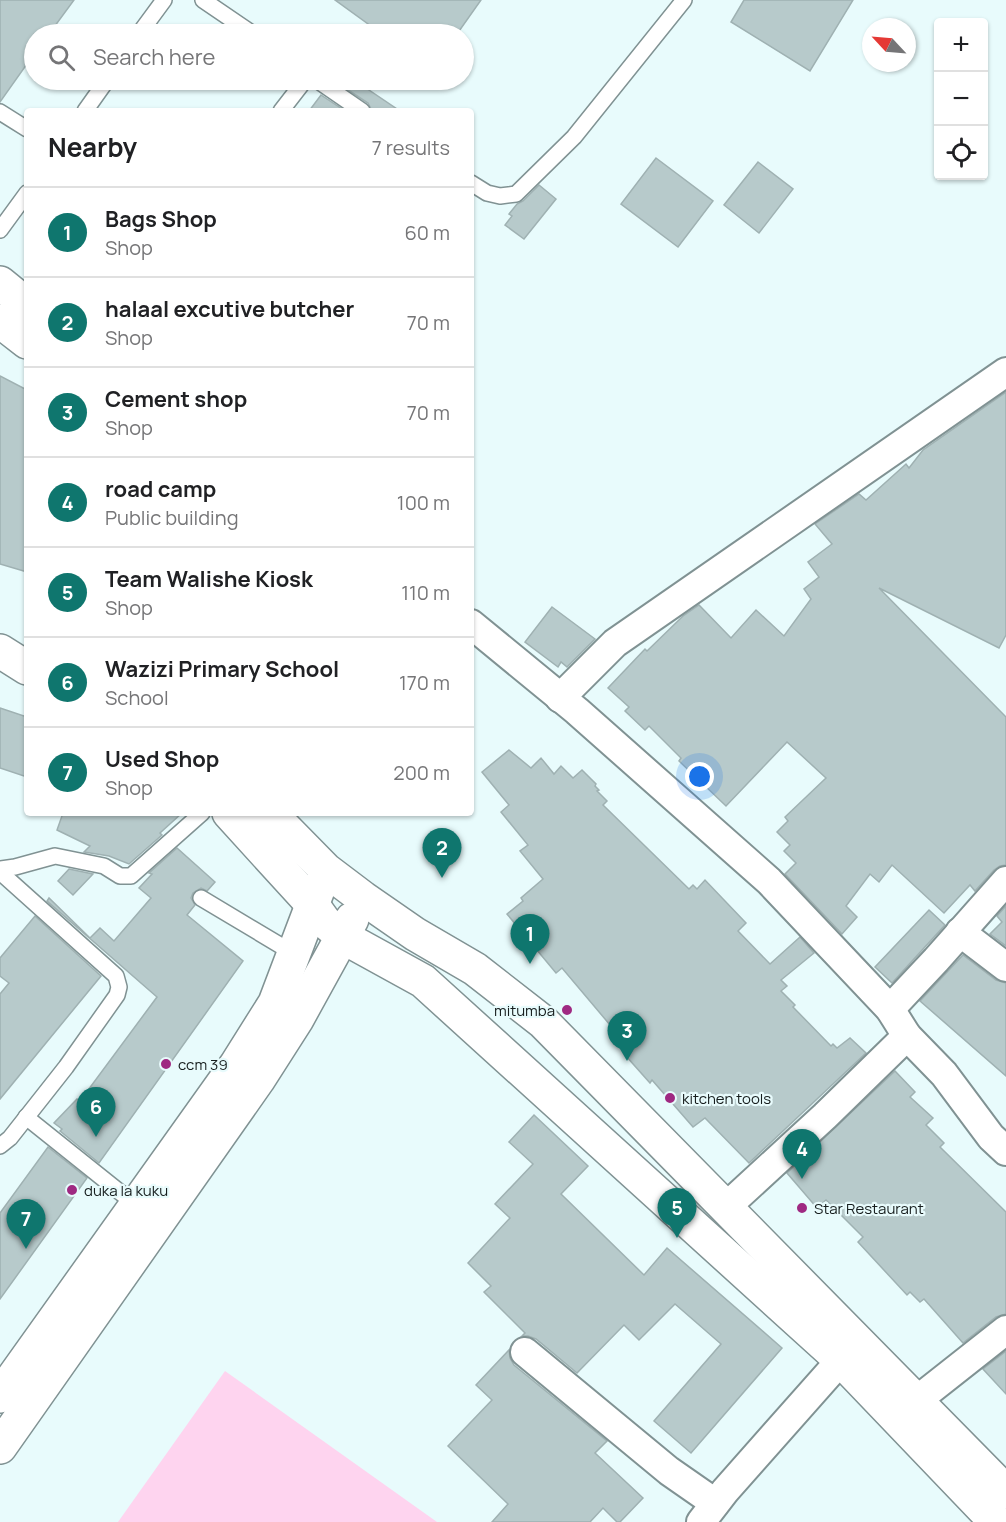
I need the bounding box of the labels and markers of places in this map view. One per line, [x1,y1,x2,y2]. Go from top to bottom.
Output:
pin: 2 [422,828,462,878]
pin: 1 [510,914,550,964]
place label: mitumba [494,1000,555,1021]
marker: mitumba [560,1003,574,1017]
pin: 3 [608,1012,646,1061]
place label: ccm 39 [178,1054,228,1075]
marker: ccm 39 [159,1057,173,1071]
pin: 6 [76,1088,116,1137]
place label: kitchen tools [682,1088,771,1109]
marker: kitchen tools [663,1091,677,1105]
pin: 4 [782,1130,822,1179]
place label: duka la kuku [84,1180,168,1201]
marker: duka la kuku [65,1183,79,1197]
pin: 5 [658,1188,696,1238]
place label: Star Restaurant [814,1198,924,1219]
pin: 7 [6,1200,46,1249]
marker: Star Restaurant [795,1201,809,1215]

